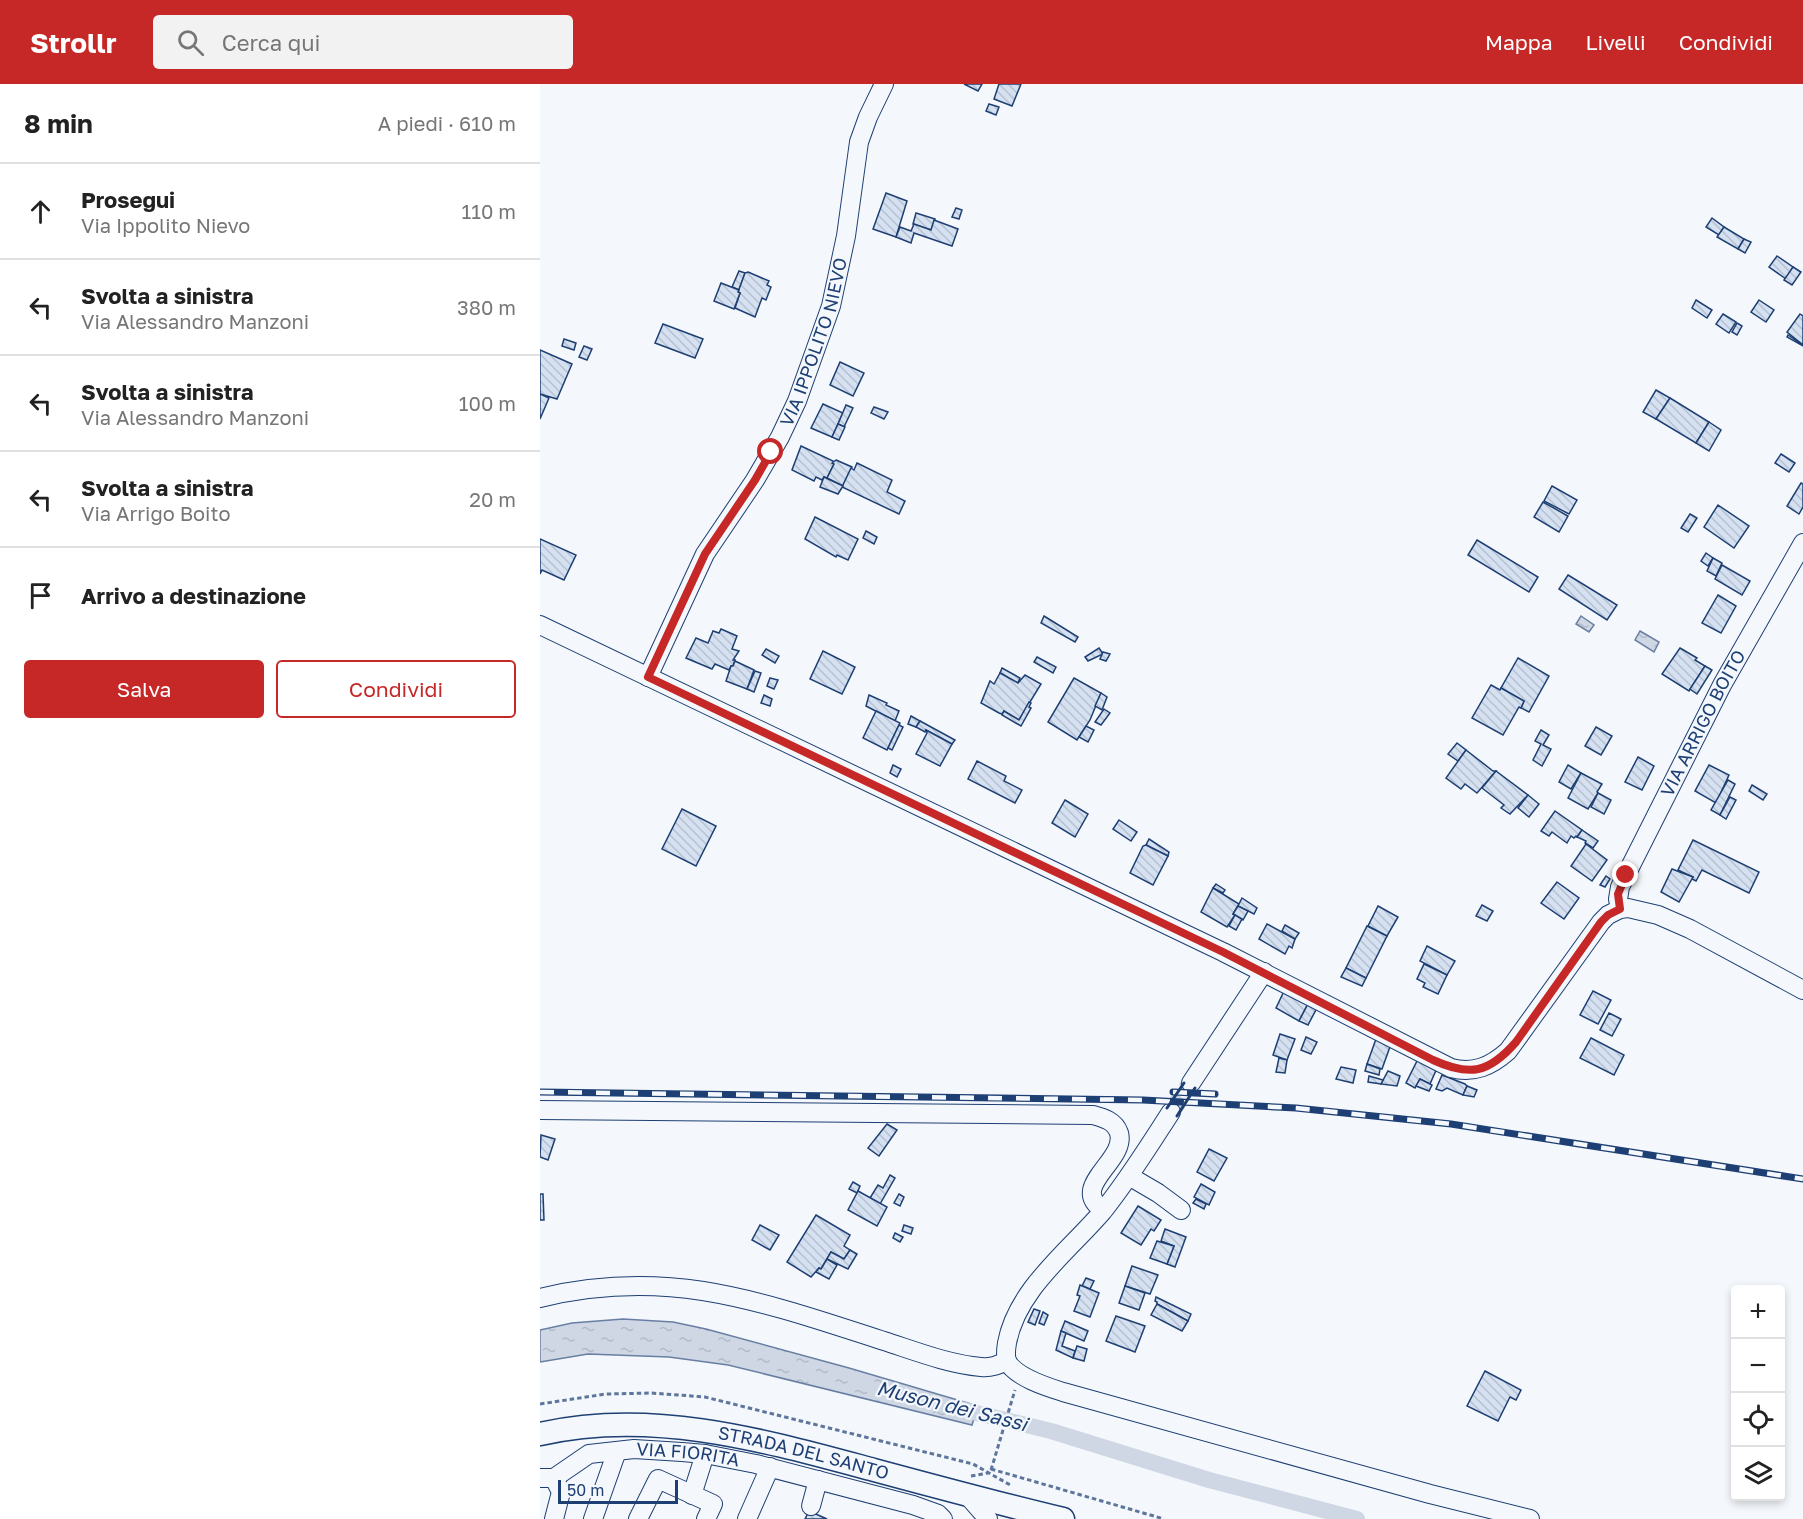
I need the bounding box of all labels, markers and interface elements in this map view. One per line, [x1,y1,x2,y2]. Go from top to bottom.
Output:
search box [153,15,573,69]
text: Strollr [30,26,117,59]
icon: search [174,26,207,59]
text: Cerca qui [222,29,320,56]
text: Mappa [1485,29,1553,55]
text: Livelli [1586,29,1646,55]
text: Condividi [1679,29,1773,55]
text: 8 min [24,108,93,139]
text: A piedi · 610 m [378,111,516,135]
text: Prosegui [81,186,175,213]
icon: ahead [24,195,57,228]
text: 110 m [462,199,516,223]
text: Via Ippolito Nievo [81,213,250,237]
street label: VIA IPPOLITO NIEVO [775,255,851,430]
text: Svolta a sinistra [81,282,253,309]
icon: left [24,291,57,324]
text: 380 m [457,295,516,319]
text: Via Alessandro Manzoni [81,309,309,333]
text: Svolta a sinistra [81,378,253,405]
icon: left [24,387,57,420]
text: 100 m [459,391,516,415]
text: Via Alessandro Manzoni [81,405,309,429]
route start [757,438,783,464]
text: Svolta a sinistra [81,474,253,501]
icon: left [24,483,57,516]
text: 20 m [469,487,516,511]
text: Via Arrigo Boito [81,501,230,525]
icon: arrive [24,579,57,612]
text: Arrivo a destinazione [81,582,306,609]
street label: VIA ARRIGO BOITO [1656,646,1750,800]
button: Salva [24,660,264,718]
button: Condividi [276,660,516,718]
route end [1612,861,1638,887]
map controls [1731,1285,1785,1501]
button: + [1731,1285,1785,1339]
button: − [1731,1339,1785,1393]
water label: Muson dei Sassi [875,1375,1032,1436]
button: locate [1731,1393,1785,1447]
street label: STRADA DEL SANTO [716,1421,892,1484]
street label: VIA FIORITA [636,1437,742,1471]
button: layers [1731,1447,1785,1501]
scale bar [558,1477,678,1504]
text: 50 m [567,1480,604,1500]

